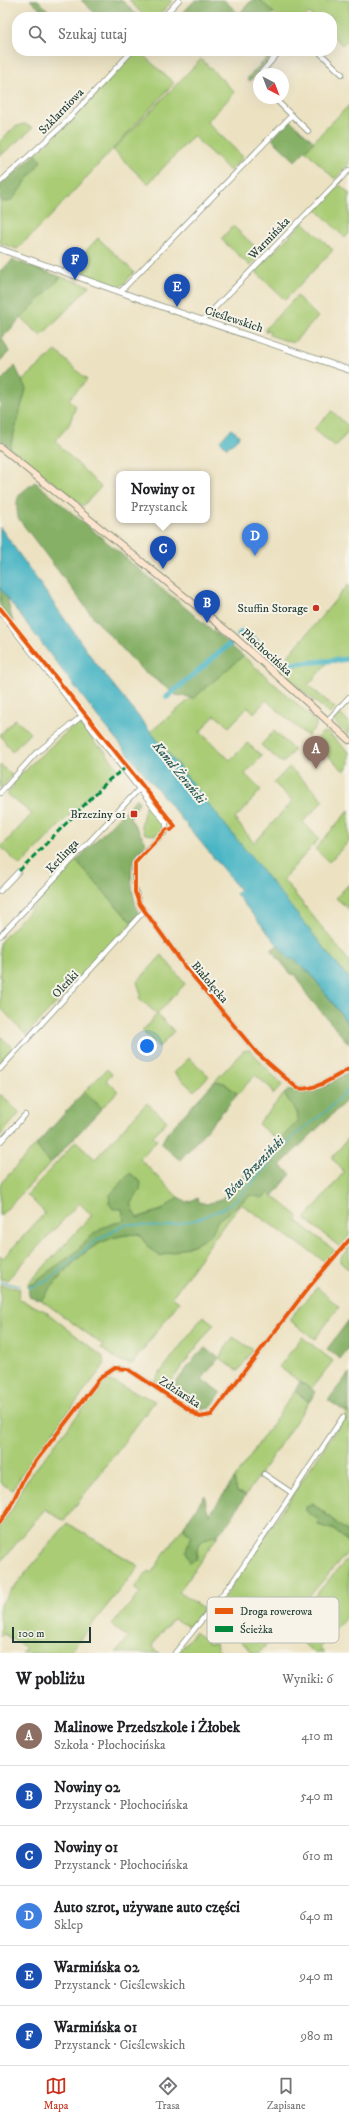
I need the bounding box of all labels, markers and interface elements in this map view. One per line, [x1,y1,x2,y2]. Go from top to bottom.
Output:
search box [12,12,337,56]
icon: search [26,23,48,45]
text: Szukaj tutaj [58,25,127,44]
north arrow [253,68,289,104]
street label: Szklarniowa [36,84,88,138]
street label: Warmińska [245,213,294,263]
pin: F [62,247,88,280]
pin: E [164,274,190,307]
street label: Cieślewskich [203,303,266,336]
popup [116,471,210,523]
text: Nowiny 01 [131,480,195,499]
text: Przystanek [131,499,188,515]
pin: D [242,523,268,556]
pin: C [150,536,176,569]
pin: B [194,590,220,623]
place label: Stuffin Storage [238,601,308,616]
marker: Stuffin Storage [311,603,321,613]
street label: Płochocińska [238,626,296,680]
pin: A [303,736,329,769]
water label: Kanał Żerański [149,738,210,808]
place label: Brzeziny 01 [70,807,126,822]
marker: Brzeziny 01 [129,809,139,819]
street label: Ketlinga [43,836,82,876]
street label: Białołęcka [188,958,232,1007]
street label: Oleńki [49,967,82,1001]
your location [137,1036,157,1056]
water label: Rów Brzeziński [219,1132,289,1203]
street label: Zdziarska [156,1373,204,1412]
legend [207,1597,339,1643]
text: Droga rowerowa [240,1605,312,1619]
text: Ścieżka [240,1622,273,1637]
scale bar [12,1625,91,1644]
text: 100 m [18,1627,44,1641]
text: W pobliżu [16,1668,85,1690]
text: Wyniki: 6 [282,1671,333,1687]
text: Malinowe Przedszkole i Żłobek [54,1718,240,1737]
text: A [25,1728,33,1744]
text: 410 m [301,1728,333,1744]
text: Szkoła · Płochocińska [54,1737,166,1753]
text: Nowiny 02 [54,1778,120,1797]
text: B [25,1788,33,1804]
text: 540 m [300,1788,333,1804]
text: Przystanek · Płochocińska [54,1797,188,1813]
text: Nowiny 01 [54,1838,118,1857]
text: C [25,1848,33,1864]
text: 610 m [302,1848,333,1864]
text: Przystanek · Płochocińska [54,1857,188,1873]
text: Auto szrot, używane auto części [54,1898,240,1917]
text: D [24,1908,34,1924]
text: 640 m [299,1908,333,1924]
text: Sklep [54,1917,83,1933]
text: Warmińska 02 [54,1958,139,1977]
text: E [24,1968,34,1984]
text: 940 m [299,1968,333,1984]
text: Przystanek · Cieślewskich [54,1977,185,1993]
text: Warmińska 01 [54,2018,137,2037]
text: F [25,2028,33,2044]
text: 980 m [300,2028,333,2044]
text: Przystanek · Cieślewskich [54,2037,185,2053]
tab: Mapa [44,2075,68,2113]
tab: Trasa [155,2075,180,2113]
tab: Zapisane [267,2075,305,2113]

